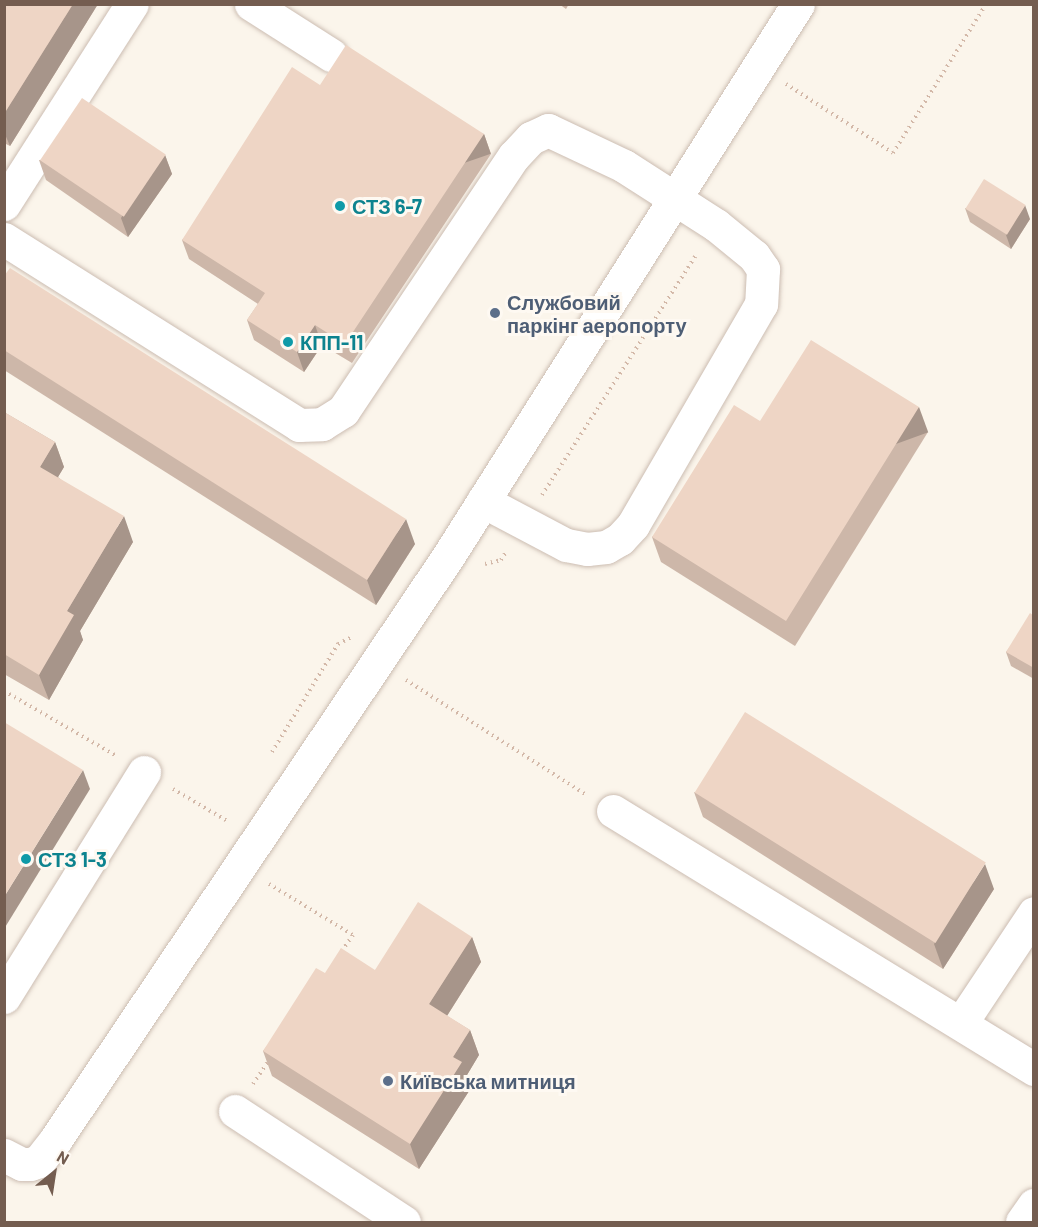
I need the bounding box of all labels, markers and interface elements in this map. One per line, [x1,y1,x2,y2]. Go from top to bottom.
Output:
place label: СТЗ 6-7 [352,194,422,218]
marker: СТЗ 6-7 [333,199,347,213]
place label: Службовий паркінг аеропорту [507,290,687,337]
marker: Службовий паркінг аеропорту [488,306,502,320]
place label: КПП-11 [300,330,363,354]
marker: КПП-11 [281,335,295,349]
place label: СТЗ 1-3 [38,847,107,871]
marker: СТЗ 1-3 [19,852,33,866]
place label: Київська митниця [400,1069,576,1093]
marker: Київська митниця [381,1074,395,1088]
north arrow [24,1143,84,1203]
text: N [54,1146,73,1168]

